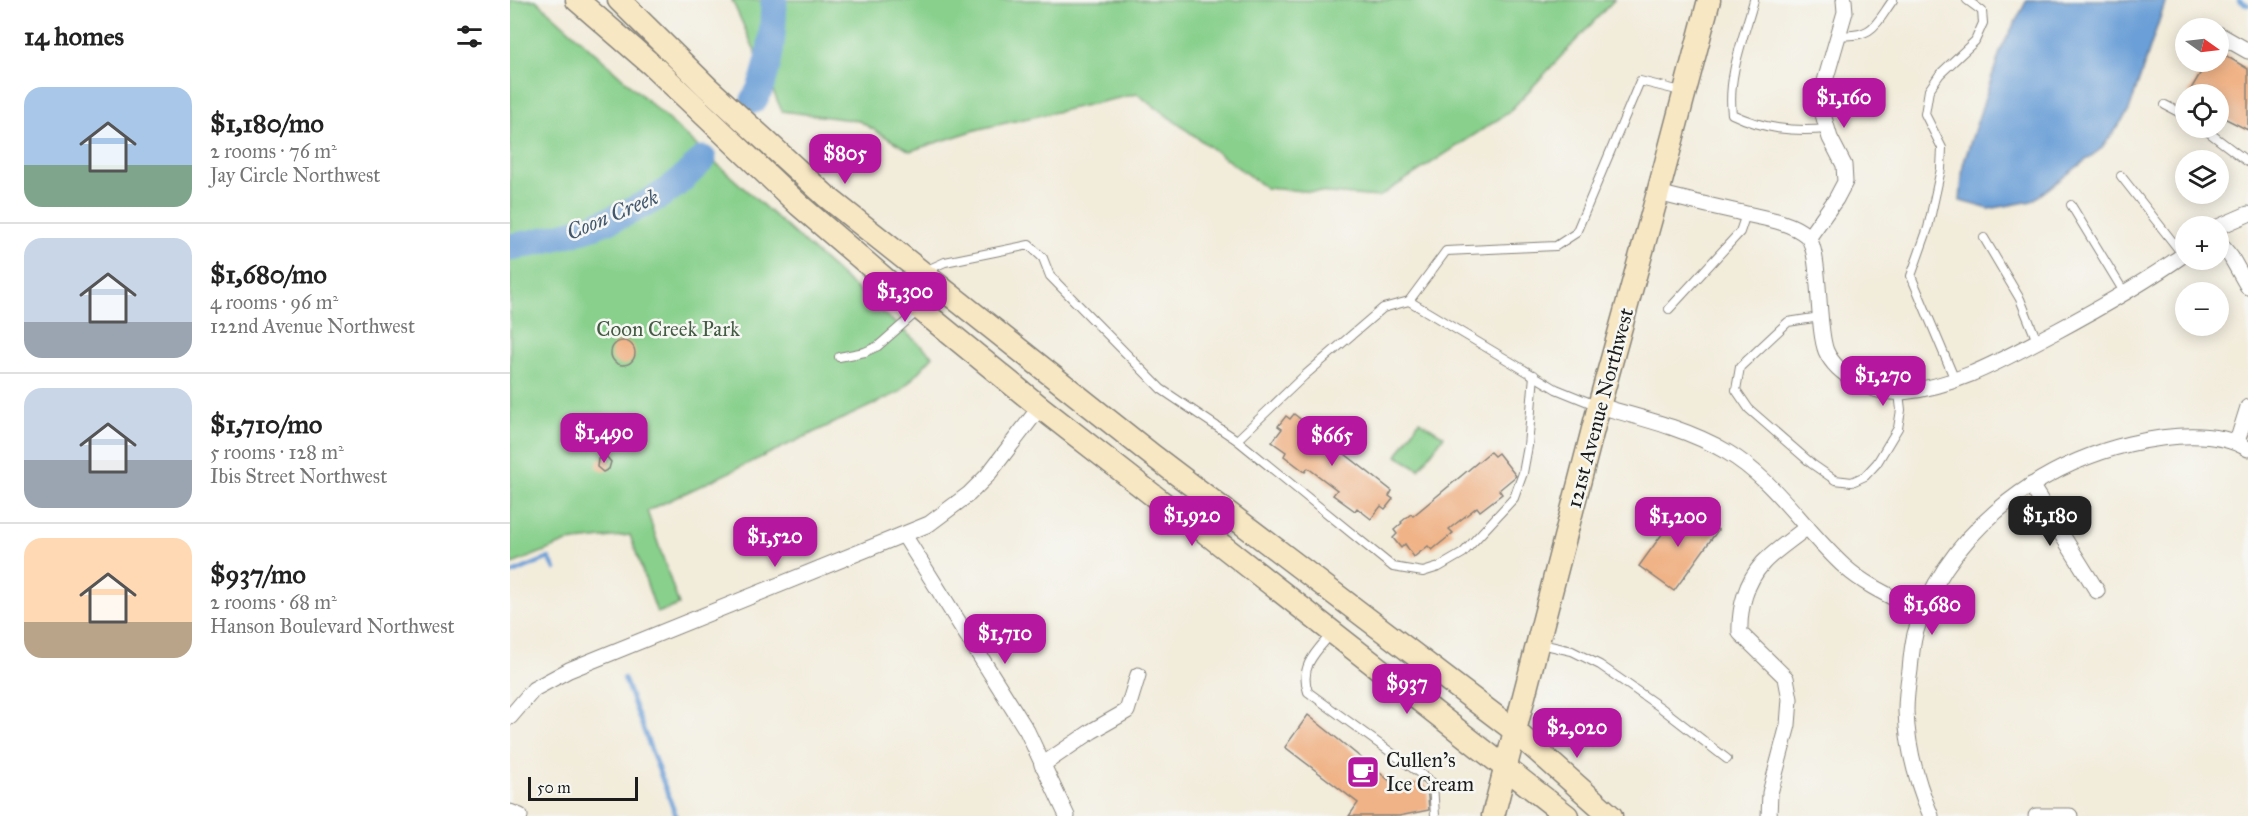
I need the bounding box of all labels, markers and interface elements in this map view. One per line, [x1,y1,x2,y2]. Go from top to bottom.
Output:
north arrow [2175,18,2229,72]
map controls [2175,18,2229,336]
text: 14 homes [24,20,124,52]
icon: filters [453,20,486,53]
pin: $1,160 [1795,78,1893,129]
button: locate [2175,84,2229,138]
text: $1,160 [1817,85,1871,109]
text: $1,180/mo [210,107,324,139]
icon: home [72,111,144,183]
pin: $805 [809,134,881,185]
text: 2 rooms · 76 m² [210,139,337,163]
text: $805 [823,141,867,165]
button: layers [2175,150,2229,204]
text: Jay Circle Northwest [210,163,380,187]
water label: Coon Creek [562,183,662,246]
button: + [2175,216,2229,270]
text: $1,680/mo [210,258,327,290]
icon: home [72,262,144,334]
pin: $1,300 [856,272,954,323]
text: $1,300 [877,279,933,303]
button: − [2175,282,2229,336]
text: 4 rooms · 96 m² [210,290,338,314]
street label: 121st Avenue Northwest [1561,304,1639,511]
text: 122nd Avenue Northwest [210,314,415,338]
park label: Coon Creek Park [596,316,740,342]
pin: $1,270 [1834,356,1932,407]
text: $1,270 [1855,363,1911,387]
text: $1,710/mo [210,408,322,440]
icon: home [72,412,144,484]
pin: $1,490 [555,413,653,464]
pin: $665 [1296,416,1368,467]
text: $1,490 [575,420,633,444]
text: $665 [1311,423,1353,447]
text: 5 rooms · 128 m² [210,440,344,464]
text: Ibis Street Northwest [210,464,387,488]
pin: $1,920 [1143,496,1241,547]
pin: $1,180 [2001,496,2099,547]
pin: $1,200 [1629,497,1727,548]
text: $1,920 [1163,503,1221,527]
text: $1,180 [2022,503,2078,527]
text: $1,200 [1649,504,1707,528]
pin: $1,520 [726,517,824,568]
text: $1,520 [747,524,803,548]
text: $937/mo [210,558,306,590]
icon: home [72,562,144,634]
pin: $1,680 [1883,585,1981,636]
text: 2 rooms · 68 m² [210,590,337,614]
text: $1,680 [1903,592,1961,616]
text: Hanson Boulevard Northwest [210,614,455,638]
pin: $1,710 [956,614,1054,665]
text: $1,710 [978,621,1032,645]
pin: $937 [1371,664,1443,715]
text: $937 [1386,671,1428,695]
pin: $2,020 [1528,708,1626,759]
text: $2,020 [1547,715,1607,739]
place label: Cullen's Ice Cream [1386,747,1474,797]
cafe icon: Cullen's Ice Cream [1345,754,1381,790]
scale bar [528,774,638,802]
text: 50 m [537,778,571,797]

